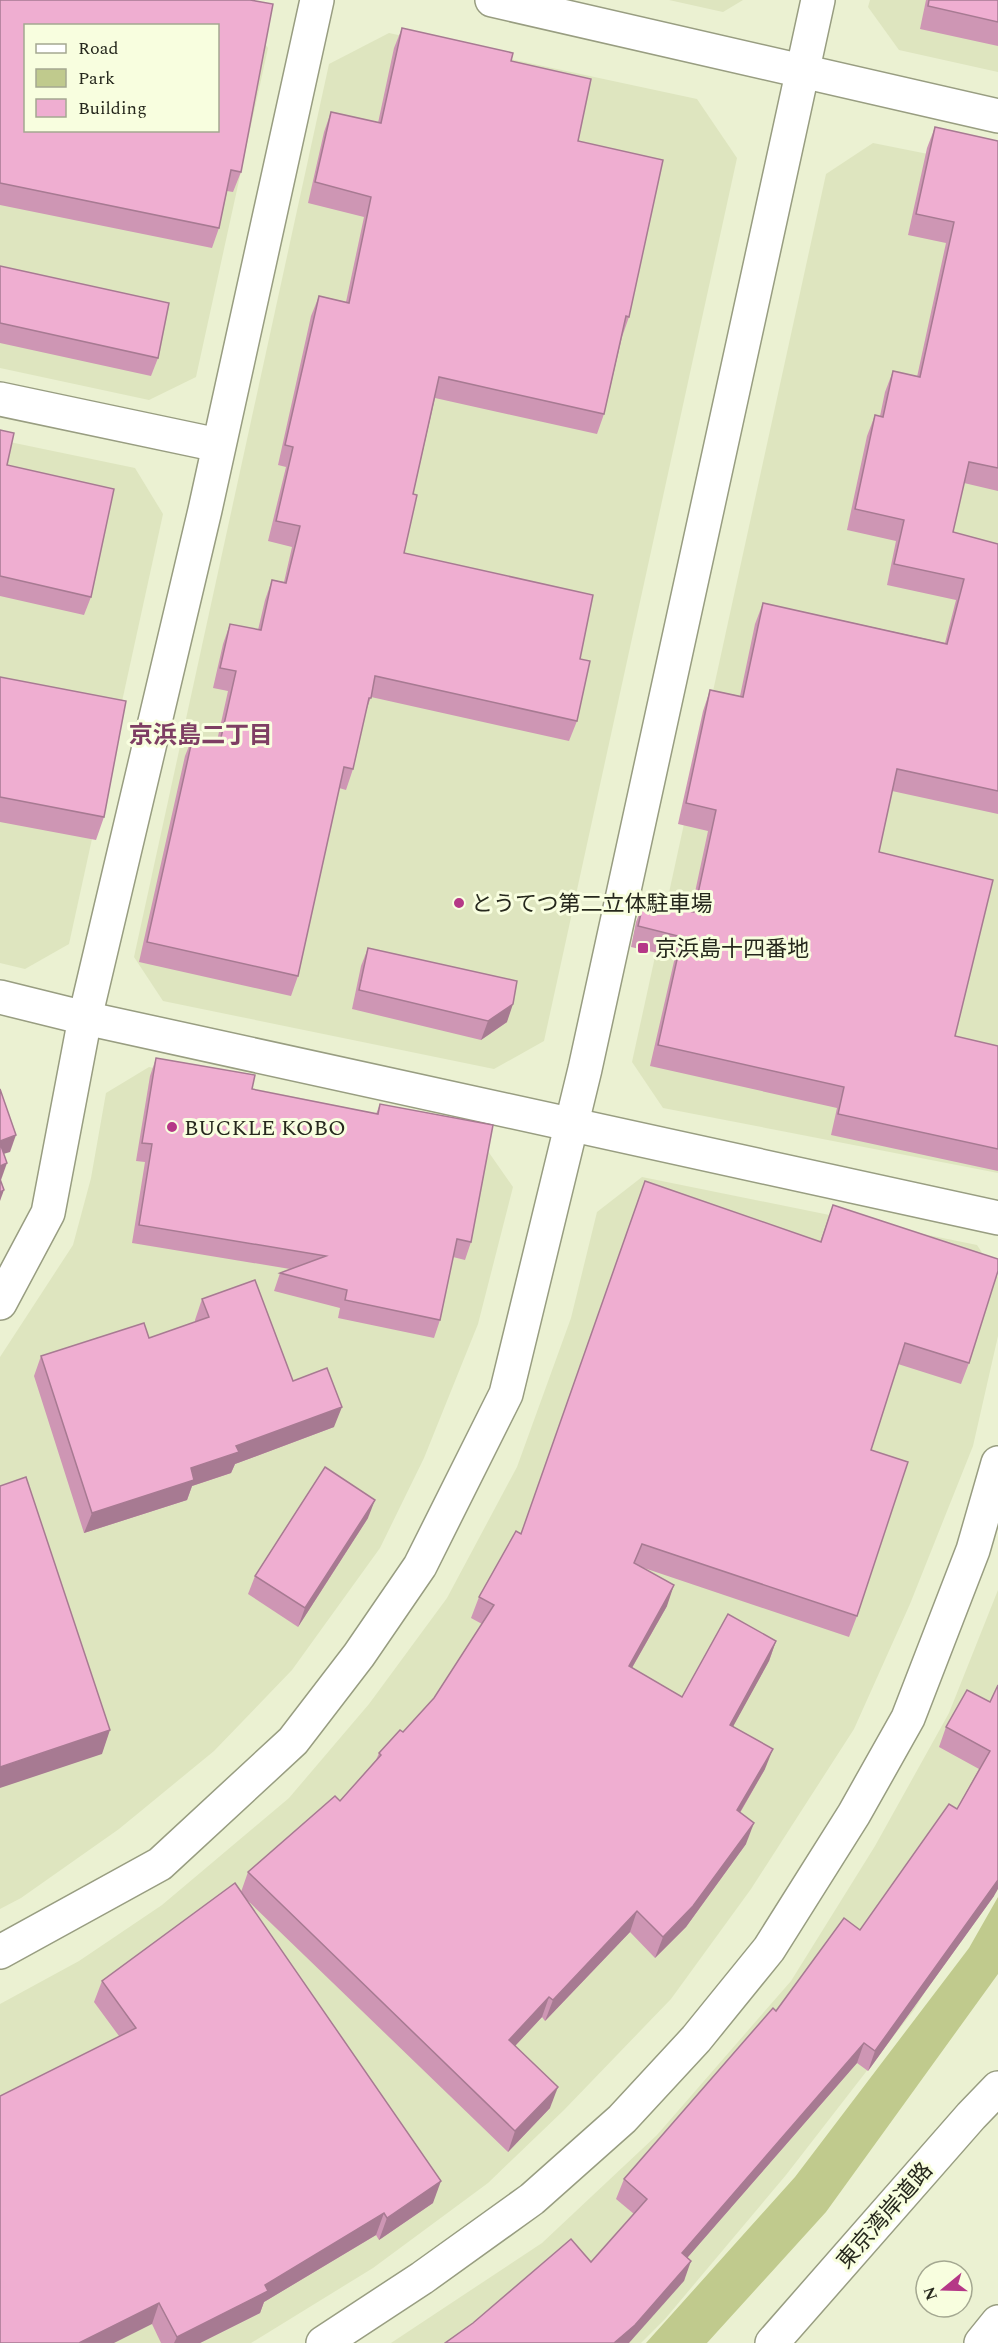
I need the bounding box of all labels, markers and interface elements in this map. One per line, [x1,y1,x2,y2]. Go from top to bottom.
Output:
legend [24,24,219,132]
text: Road [78,35,119,62]
text: Park [78,65,115,92]
text: Building [78,95,147,122]
district label: 京浜島二丁目 [129,718,273,754]
place label: とうてつ第二立体駐車場 [471,888,713,921]
marker: とうてつ第二立体駐車場 [452,896,466,910]
place label: 京浜島十四番地 [655,933,809,966]
marker: 京浜島十四番地 [636,941,650,955]
place label: BUCKLE KOBO [184,1112,346,1145]
marker: BUCKLE KOBO [165,1120,179,1134]
street label: 東京湾岸道路 [829,2155,941,2277]
north arrow [914,2259,974,2319]
text: N [917,2283,944,2304]

